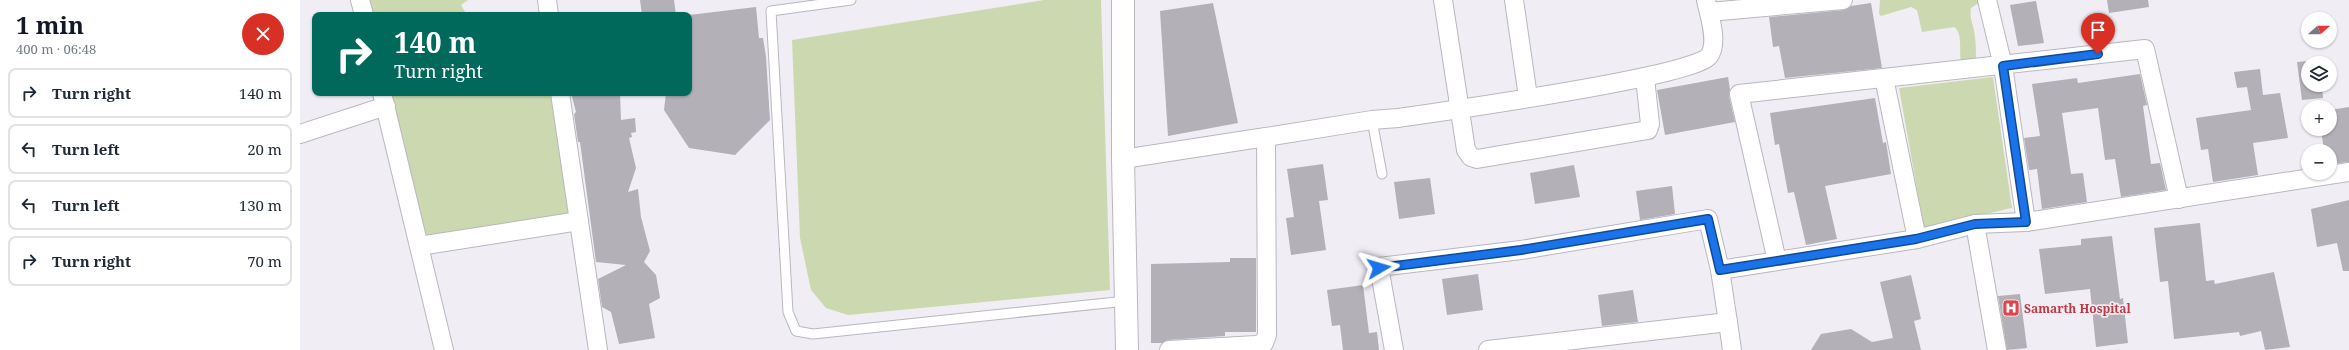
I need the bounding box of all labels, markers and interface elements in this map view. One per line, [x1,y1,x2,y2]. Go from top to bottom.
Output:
text: 1 min [16,8,84,41]
north arrow [2301,12,2337,48]
map controls [2301,12,2337,180]
button: close [242,13,284,55]
pin [2081,13,2115,54]
icon: arrive [2087,19,2109,41]
text: 140 m [394,23,476,61]
icon: right [328,28,380,80]
text: 400 m · 06:48 [16,40,96,58]
button: layers [2301,56,2337,92]
text: Turn right [394,59,483,83]
icon: right [18,82,40,104]
text: Turn right [52,83,131,103]
text: 140 m [239,83,282,103]
button: + [2301,100,2337,136]
icon: left [18,138,40,160]
text: Turn left [52,139,120,159]
text: 20 m [247,139,282,159]
button: − [2301,144,2337,180]
icon: left [18,194,40,216]
text: Turn left [52,195,120,215]
text: 130 m [239,195,282,215]
position arrow [1358,247,1400,289]
icon: right [18,250,40,272]
text: Turn right [52,251,131,271]
text: 70 m [247,251,282,271]
hospital icon: Samarth Hospital [2001,298,2021,318]
place label: Samarth Hospital [2024,300,2131,317]

